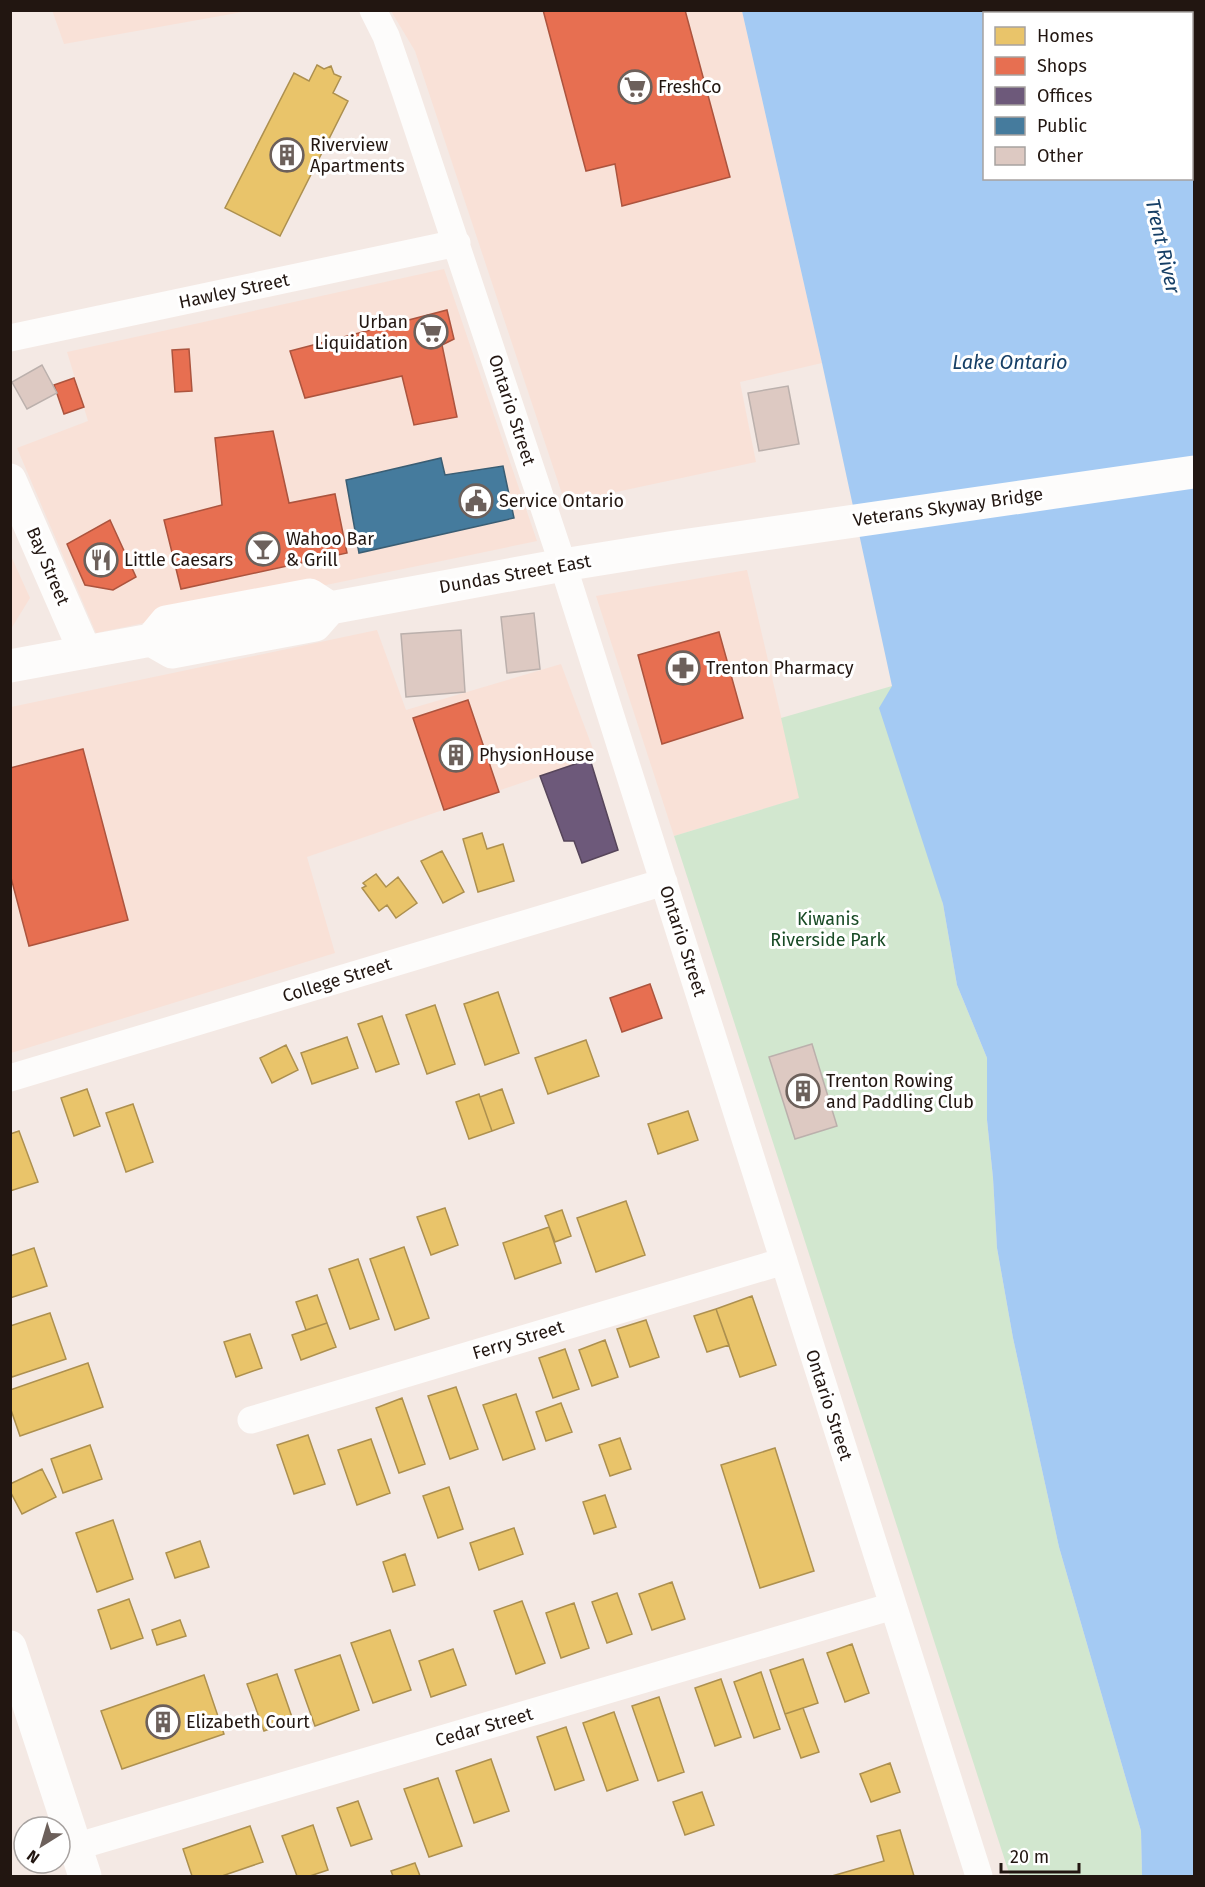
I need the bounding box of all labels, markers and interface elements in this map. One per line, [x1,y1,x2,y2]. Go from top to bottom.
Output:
legend [983,12,1193,180]
text: Homes [1037,25,1093,47]
text: Shops [1037,55,1087,77]
supermarket icon: FreshCo [617,69,653,105]
place label: FreshCo [658,76,722,98]
text: Offices [1037,85,1092,107]
text: Public [1037,115,1087,137]
place label: Riverview Apartments [310,134,405,177]
building icon: Riverview Apartments [269,137,305,173]
text: Other [1037,145,1083,167]
water label: Trent River [1141,197,1186,297]
street label: Hawley Street [177,268,292,313]
place label: Urban Liquidation [314,311,408,354]
supermarket icon: Urban Liquidation [413,314,449,350]
water label: Lake Ontario [952,350,1068,374]
street label: Ontario Street [484,352,540,469]
public building icon: Service Ontario [458,483,494,519]
street label: Veterans Skyway Bridge [852,483,1044,531]
place label: Service Ontario [499,490,624,512]
street label: Bay Street [22,524,75,609]
place label: Wahoo Bar & Grill [286,528,374,571]
bar icon: Wahoo Bar & Grill [245,531,281,567]
restaurant icon: Little Caesars [83,542,119,578]
place label: Little Caesars [124,549,233,571]
street label: Dundas Street East [437,550,593,598]
pharmacy icon: Trenton Pharmacy [665,650,701,686]
place label: Trenton Pharmacy [706,657,854,679]
building icon: PhysionHouse [438,737,474,773]
place label: PhysionHouse [479,744,594,766]
street label: Ontario Street [655,883,711,1000]
park label: Kiwanis Riverside Park [770,908,887,951]
street label: College Street [280,953,395,1007]
place label: Trenton Rowing and Paddling Club [826,1070,974,1113]
building icon: Trenton Rowing and Paddling Club [785,1073,821,1109]
street label: Ferry Street [470,1316,567,1364]
street label: Ontario Street [801,1347,857,1464]
street label: Cedar Street [433,1702,536,1751]
building icon: Elizabeth Court [145,1704,181,1740]
place label: Elizabeth Court [186,1711,310,1733]
north arrow [12,1815,72,1875]
scale bar [1001,1836,1079,1874]
text: N [23,1846,43,1867]
text: 20 m [1010,1846,1049,1868]

